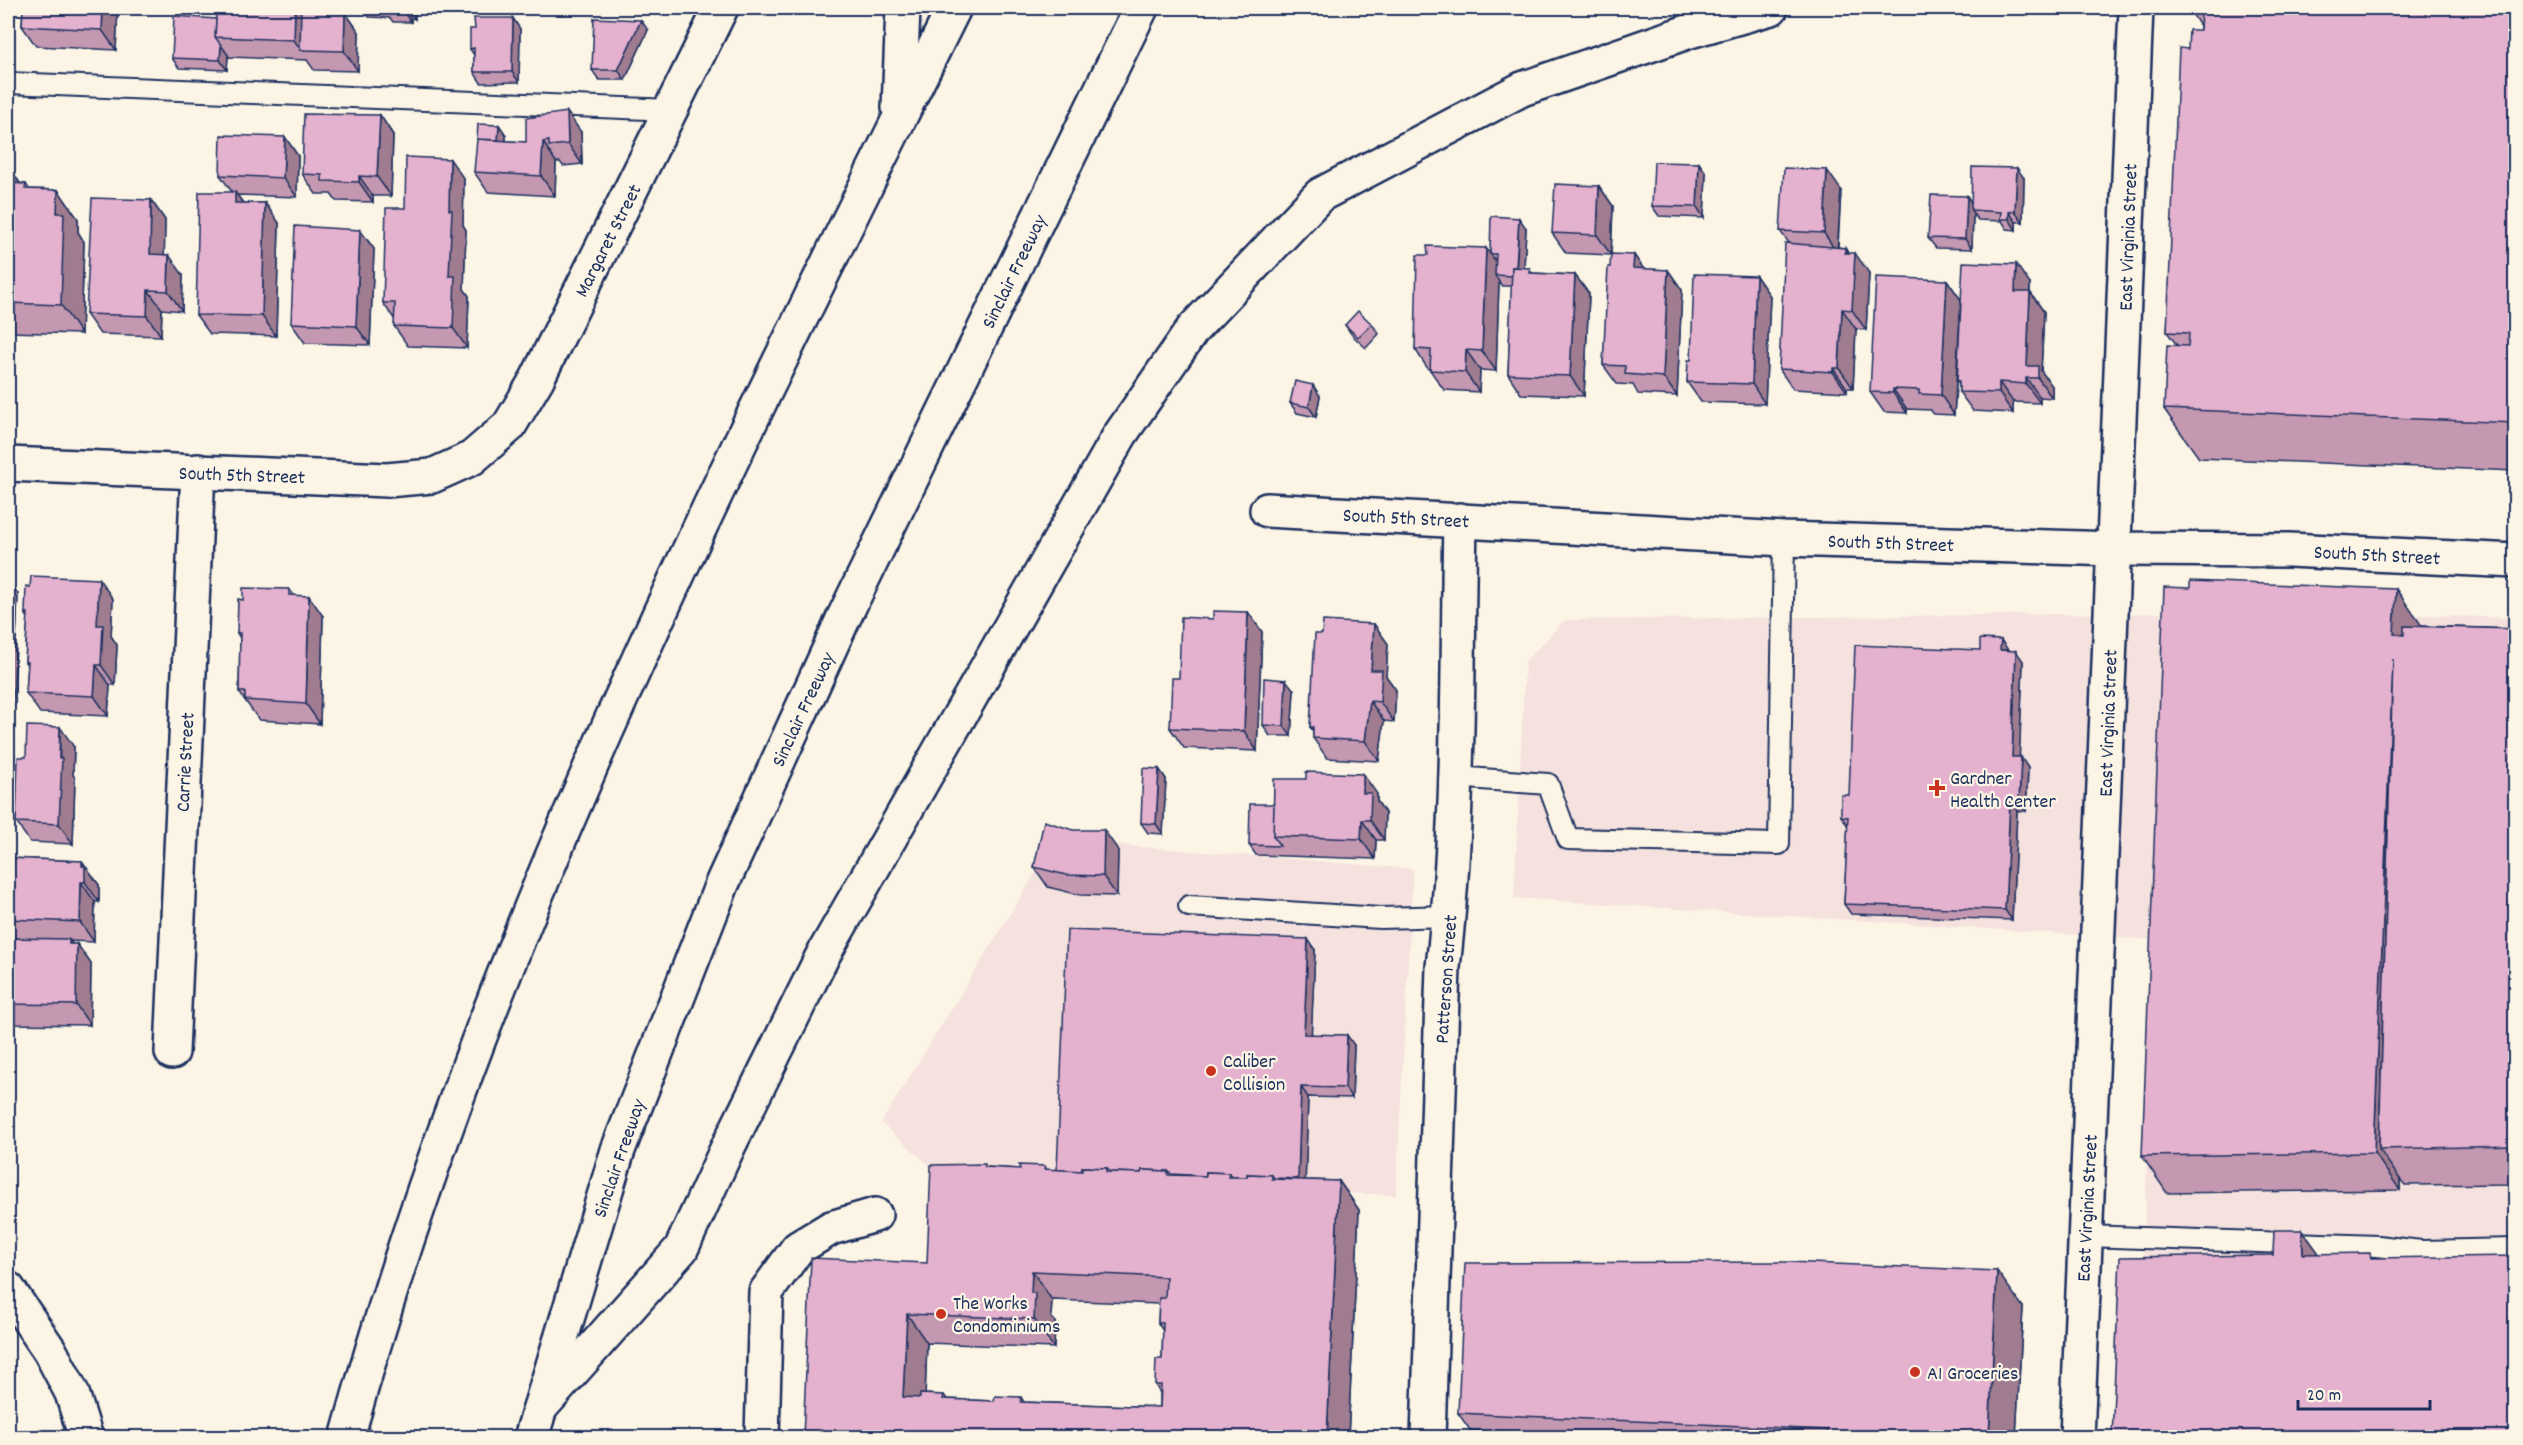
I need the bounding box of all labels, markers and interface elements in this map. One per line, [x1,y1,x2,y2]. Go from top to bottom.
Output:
street label: East Virginia Street [2113,163,2147,311]
street label: Margaret Street [569,180,650,303]
street label: Sinclair Freeway [976,210,1056,334]
street label: South 5th Street [178,461,306,493]
street label: South 5th Street [1342,503,1470,537]
street label: South 5th Street [1827,529,1955,561]
street label: South 5th Street [2313,540,2441,574]
street label: Sinclair Freeway [766,647,844,772]
street label: East Virginia Street [2093,649,2127,797]
street label: Carrie Street [170,712,204,813]
place label: Gardner Health Center [1950,766,2056,817]
marker: Gardner Health Center [1928,779,1946,797]
street label: Patterson Street [1430,914,1466,1045]
place label: Caliber Collision [1223,1049,1285,1100]
marker: Caliber Collision [1204,1064,1218,1078]
street label: Sinclair Freeway [587,1095,655,1222]
street label: East Virginia Street [2071,1134,2107,1282]
place label: The Works Condominiums [953,1291,1060,1342]
marker: The Works Condominiums [934,1307,948,1321]
place label: A1 Groceries [1927,1361,2018,1389]
marker: A1 Groceries [1908,1365,1922,1379]
scale bar [2298,1373,2430,1411]
text: 20 m [2307,1384,2341,1409]

